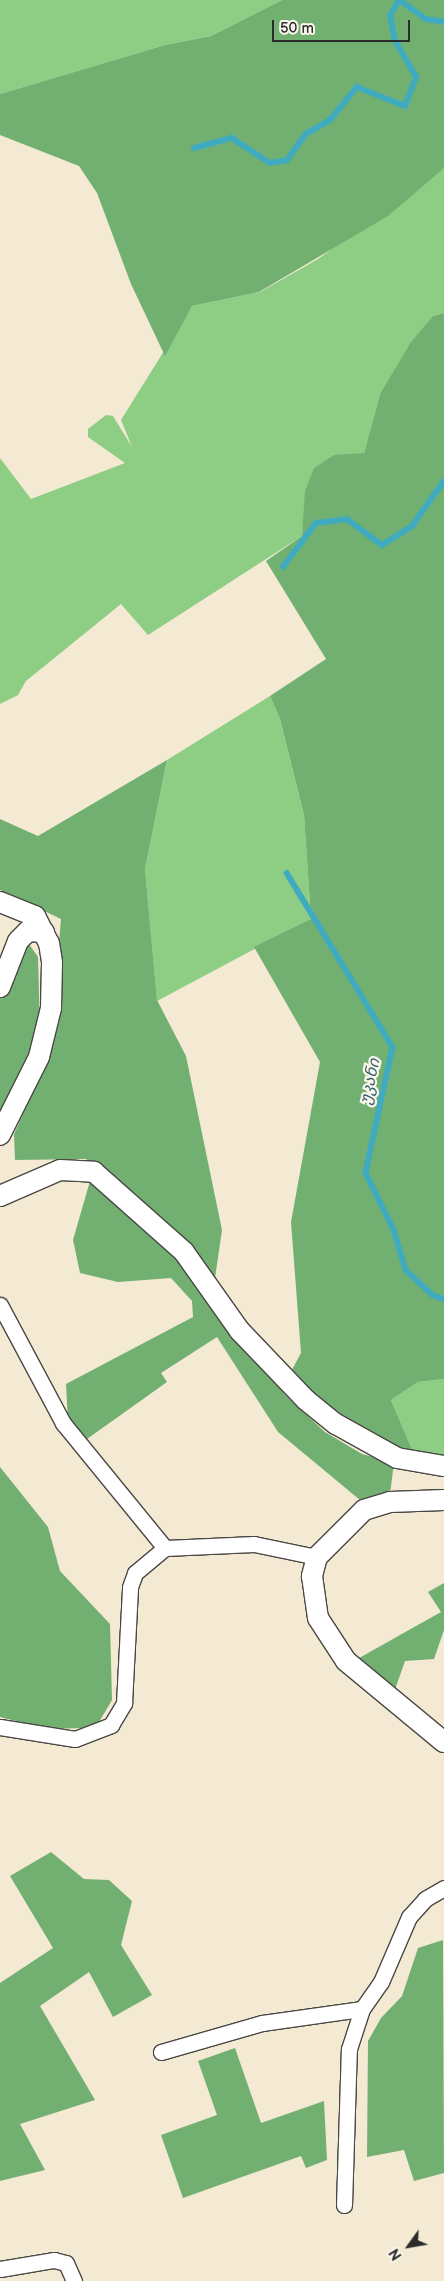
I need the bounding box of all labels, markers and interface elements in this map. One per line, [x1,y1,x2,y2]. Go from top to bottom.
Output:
scale bar [274,10,412,42]
text: 50 m [280,19,314,38]
water label: უკანი [357,1057,385,1107]
north arrow [384,2221,434,2271]
text: N [386,2245,406,2263]

